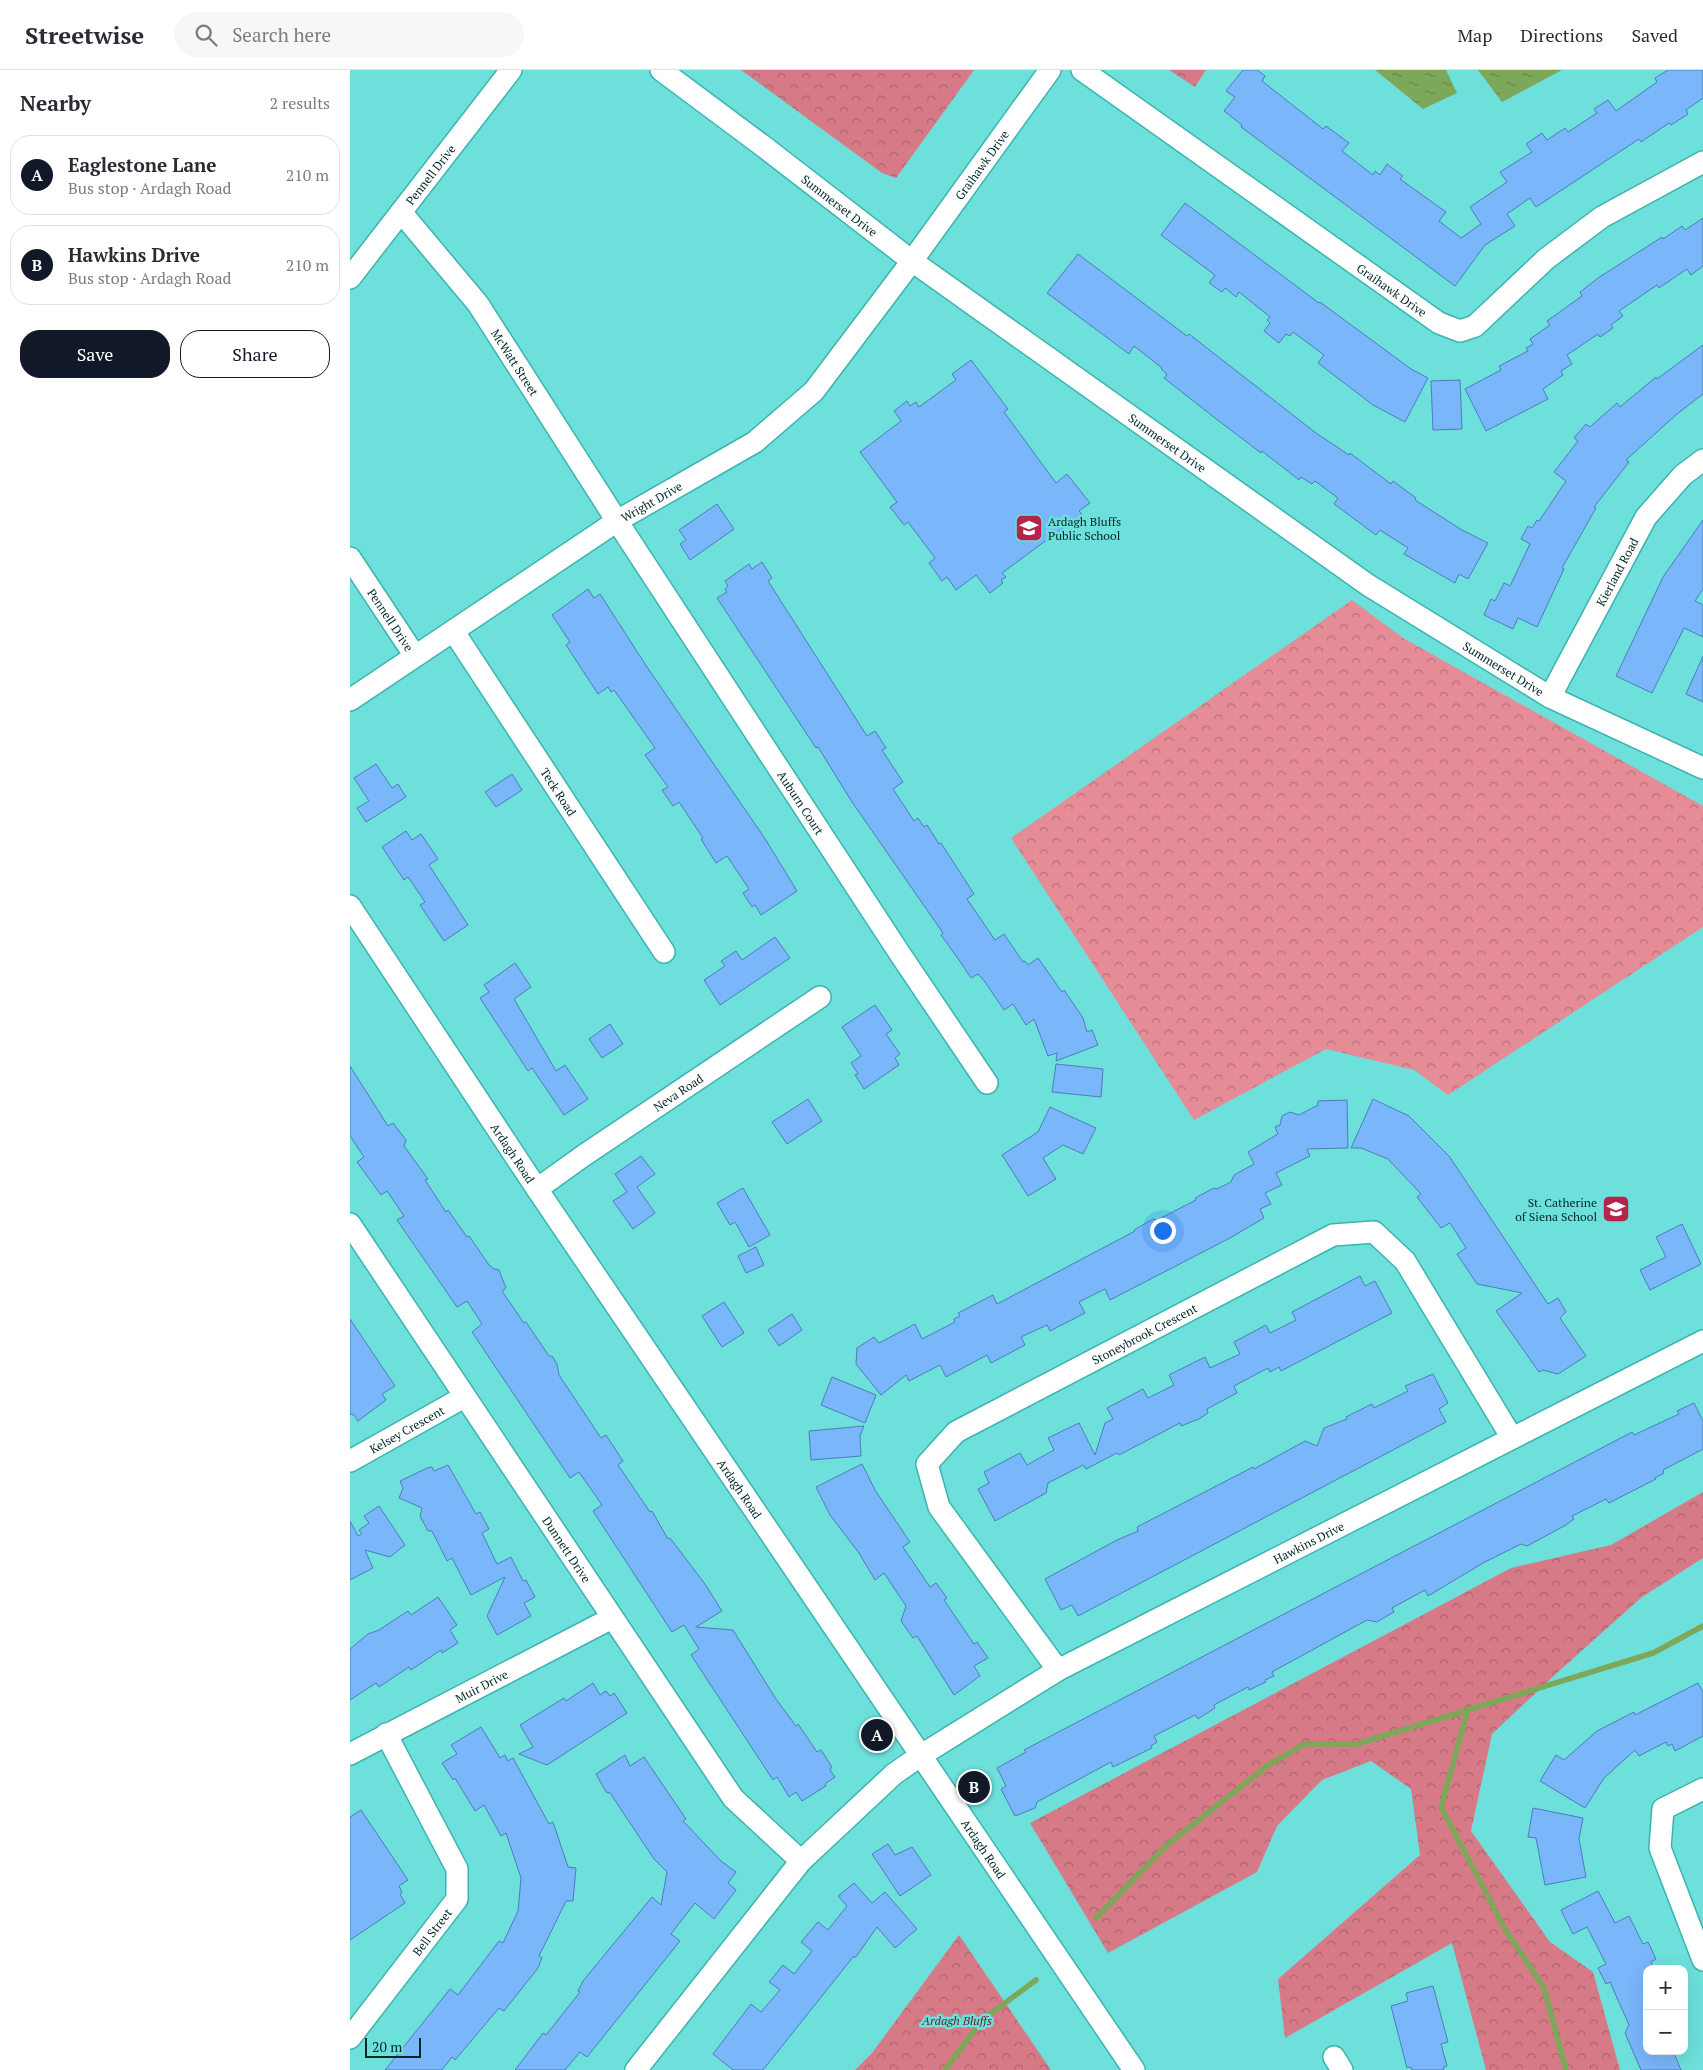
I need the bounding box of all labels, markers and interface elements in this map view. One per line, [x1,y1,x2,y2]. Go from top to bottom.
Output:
search box [174,12,524,57]
text: Streetwise [25,19,144,51]
icon: search [192,21,220,49]
text: Search here [232,22,331,47]
text: Map [1457,23,1492,47]
text: Directions [1520,23,1603,47]
text: Saved [1631,23,1678,47]
text: Nearby [20,89,91,117]
text: 2 results [270,92,330,114]
street label: Graihawk Drive [951,127,1012,202]
street label: Pennell Drive [402,141,458,207]
text: Eaglestone Lane [68,152,216,177]
text: A [31,164,43,186]
text: 210 m [286,164,329,186]
street label: Summerset Drive [799,171,881,239]
text: Bus stop · Ardagh Road [68,177,231,199]
text: Hawkins Drive [68,242,200,267]
text: B [32,254,42,276]
text: 210 m [286,254,329,276]
street label: Graihawk Drive [1354,260,1430,320]
text: Bus stop · Ardagh Road [68,267,231,289]
street label: McWatt Street [488,326,542,399]
button: Save [20,330,170,378]
button: Share [180,330,330,378]
street label: Summerset Drive [1126,410,1209,475]
street label: Wright Drive [618,478,685,525]
school or university icon: Ardagh Bluffs Public School [1014,513,1044,543]
place label: Ardagh Bluffs Public School [1048,514,1121,543]
street label: Kierland Road [1592,535,1641,608]
street label: Pennell Drive [365,586,417,654]
street label: Summerset Drive [1460,638,1547,699]
street label: Teck Road [538,765,580,819]
street label: Auburn Court [775,768,828,838]
street label: Neva Road [650,1070,706,1114]
street label: Ardagh Road [488,1120,539,1186]
school or university icon: St. Catherine of Siena School [1601,1194,1631,1224]
place label: St. Catherine of Siena School [1515,1195,1597,1224]
your location [1150,1218,1176,1244]
street label: Stoneybrook Crescent [1089,1300,1200,1367]
street label: Kelsey Crescent [367,1402,447,1456]
street label: Ardagh Road [715,1456,766,1521]
street label: Dunnett Drive [540,1513,594,1585]
street label: Hawkins Drive [1271,1518,1346,1567]
street label: Muir Drive [453,1666,510,1706]
pin: A [861,1716,893,1754]
pin: B [958,1768,990,1806]
street label: Ardagh Road [959,1816,1010,1882]
street label: Bell Street [409,1905,455,1958]
map controls [1643,1965,1688,2055]
button: + [1643,1965,1688,2010]
button: − [1643,2010,1688,2055]
park label: Ardagh Bluffs [921,2013,992,2028]
scale bar [365,2035,421,2058]
text: 20 m [372,2037,402,2056]

